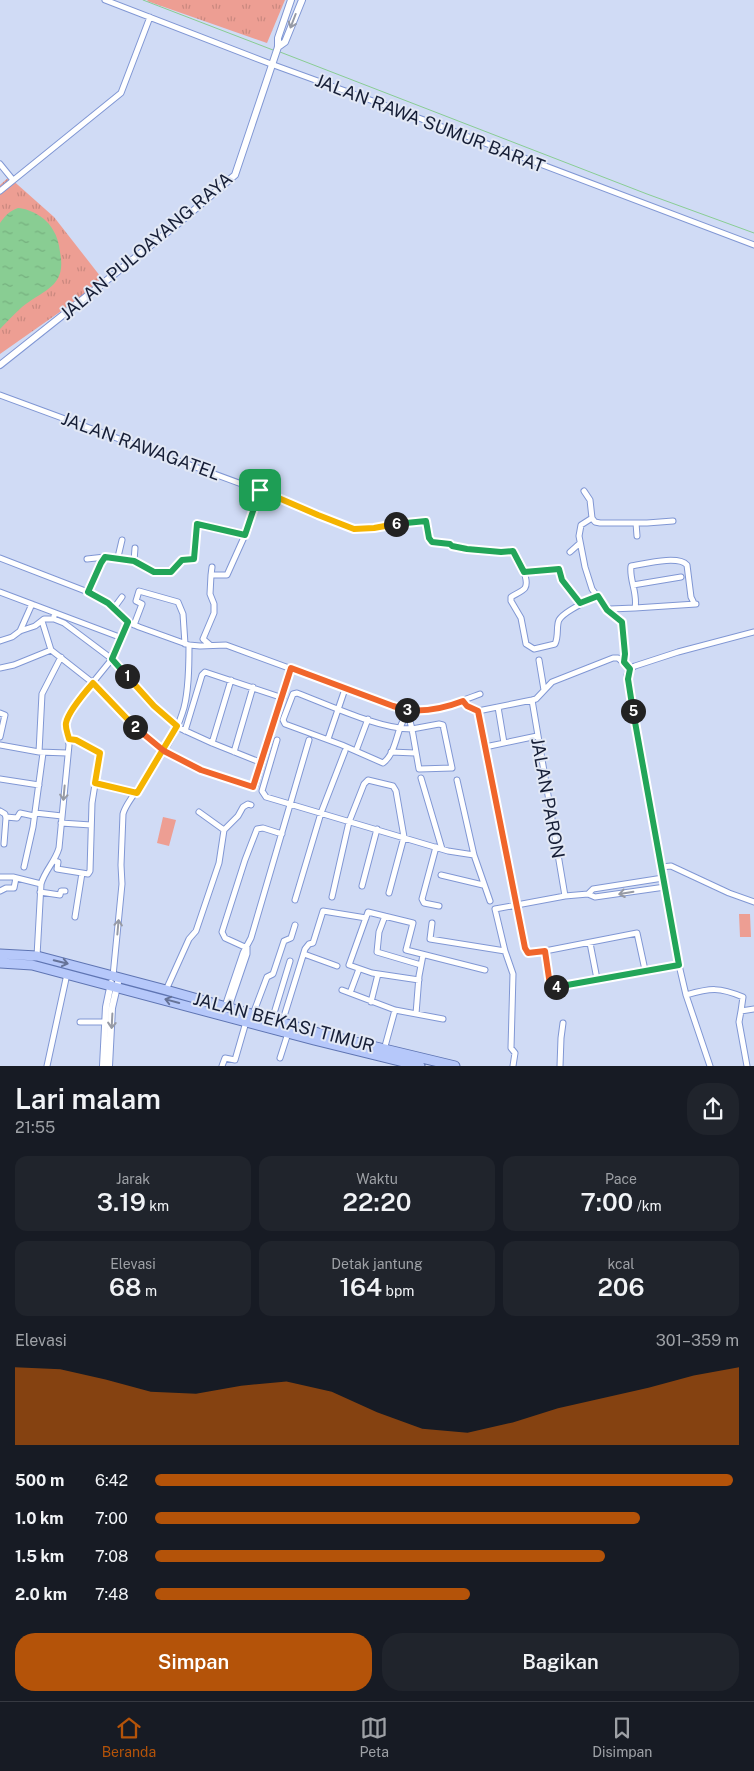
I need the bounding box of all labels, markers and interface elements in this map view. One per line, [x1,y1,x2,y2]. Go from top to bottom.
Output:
one-way arrow [288,13,298,28]
street label: JALAN RAWA SUMUR BARAT [312,69,548,177]
street label: JALAN PULOAYANG RAYA [56,168,236,324]
street label: JALAN RAWAGATEL [59,407,223,485]
pin [239,469,281,511]
icon: arrive [246,476,274,504]
pin: 6 [384,512,408,536]
text: 6 [392,516,401,532]
pin: 1 [114,664,140,688]
text: 1 [125,668,131,684]
pin: 3 [394,698,420,722]
pin: 5 [620,698,646,724]
text: 3 [403,702,412,718]
text: 5 [629,703,638,719]
pin: 2 [122,714,148,740]
text: 2 [131,719,140,735]
street label: JALAN PARON [527,736,569,860]
one-way arrow [59,785,69,801]
one-way arrow [618,888,634,898]
one-way arrow [113,920,123,936]
one-way arrow [52,958,68,967]
pin: 4 [544,974,568,1000]
text: 4 [552,979,561,995]
street label: JALAN BEKASI TIMUR [191,988,377,1056]
one-way arrow [164,996,180,1005]
one-way arrow [107,1013,116,1029]
text: Lari malam [15,1082,161,1115]
button: share [687,1083,739,1135]
text: 21:55 [15,1118,55,1137]
text: Jarak [116,1171,150,1187]
text: Waktu [356,1171,398,1187]
text: Pace [605,1171,637,1187]
text: 3.19 [97,1187,146,1217]
text: 22:20 [343,1187,411,1217]
text: 7:00 [580,1187,633,1217]
text: km [146,1198,169,1214]
text: /km [633,1198,662,1214]
text: Elevasi [110,1256,156,1272]
text: Detak jantung [331,1256,423,1272]
text: kcal [607,1256,635,1272]
text: 68 [109,1272,141,1302]
text: 164 [340,1272,382,1302]
text: 206 [597,1272,645,1302]
text: m [141,1283,157,1299]
text: bpm [382,1283,414,1299]
text: Elevasi [15,1331,67,1350]
text: 301–359 m [656,1331,739,1350]
text: 500 m [15,1471,64,1490]
text: 6:42 [95,1471,128,1490]
text: 1.0 km [15,1509,64,1528]
text: 7:00 [95,1509,128,1528]
text: 1.5 km [15,1547,64,1566]
text: 7:08 [95,1547,128,1566]
text: 2.0 km [15,1585,67,1604]
text: 7:48 [95,1585,129,1604]
button: Simpan [15,1633,372,1691]
button: Bagikan [382,1633,739,1691]
tab: Beranda [102,1714,156,1760]
tab: Peta [359,1714,389,1760]
tab: Disimpan [592,1714,652,1760]

